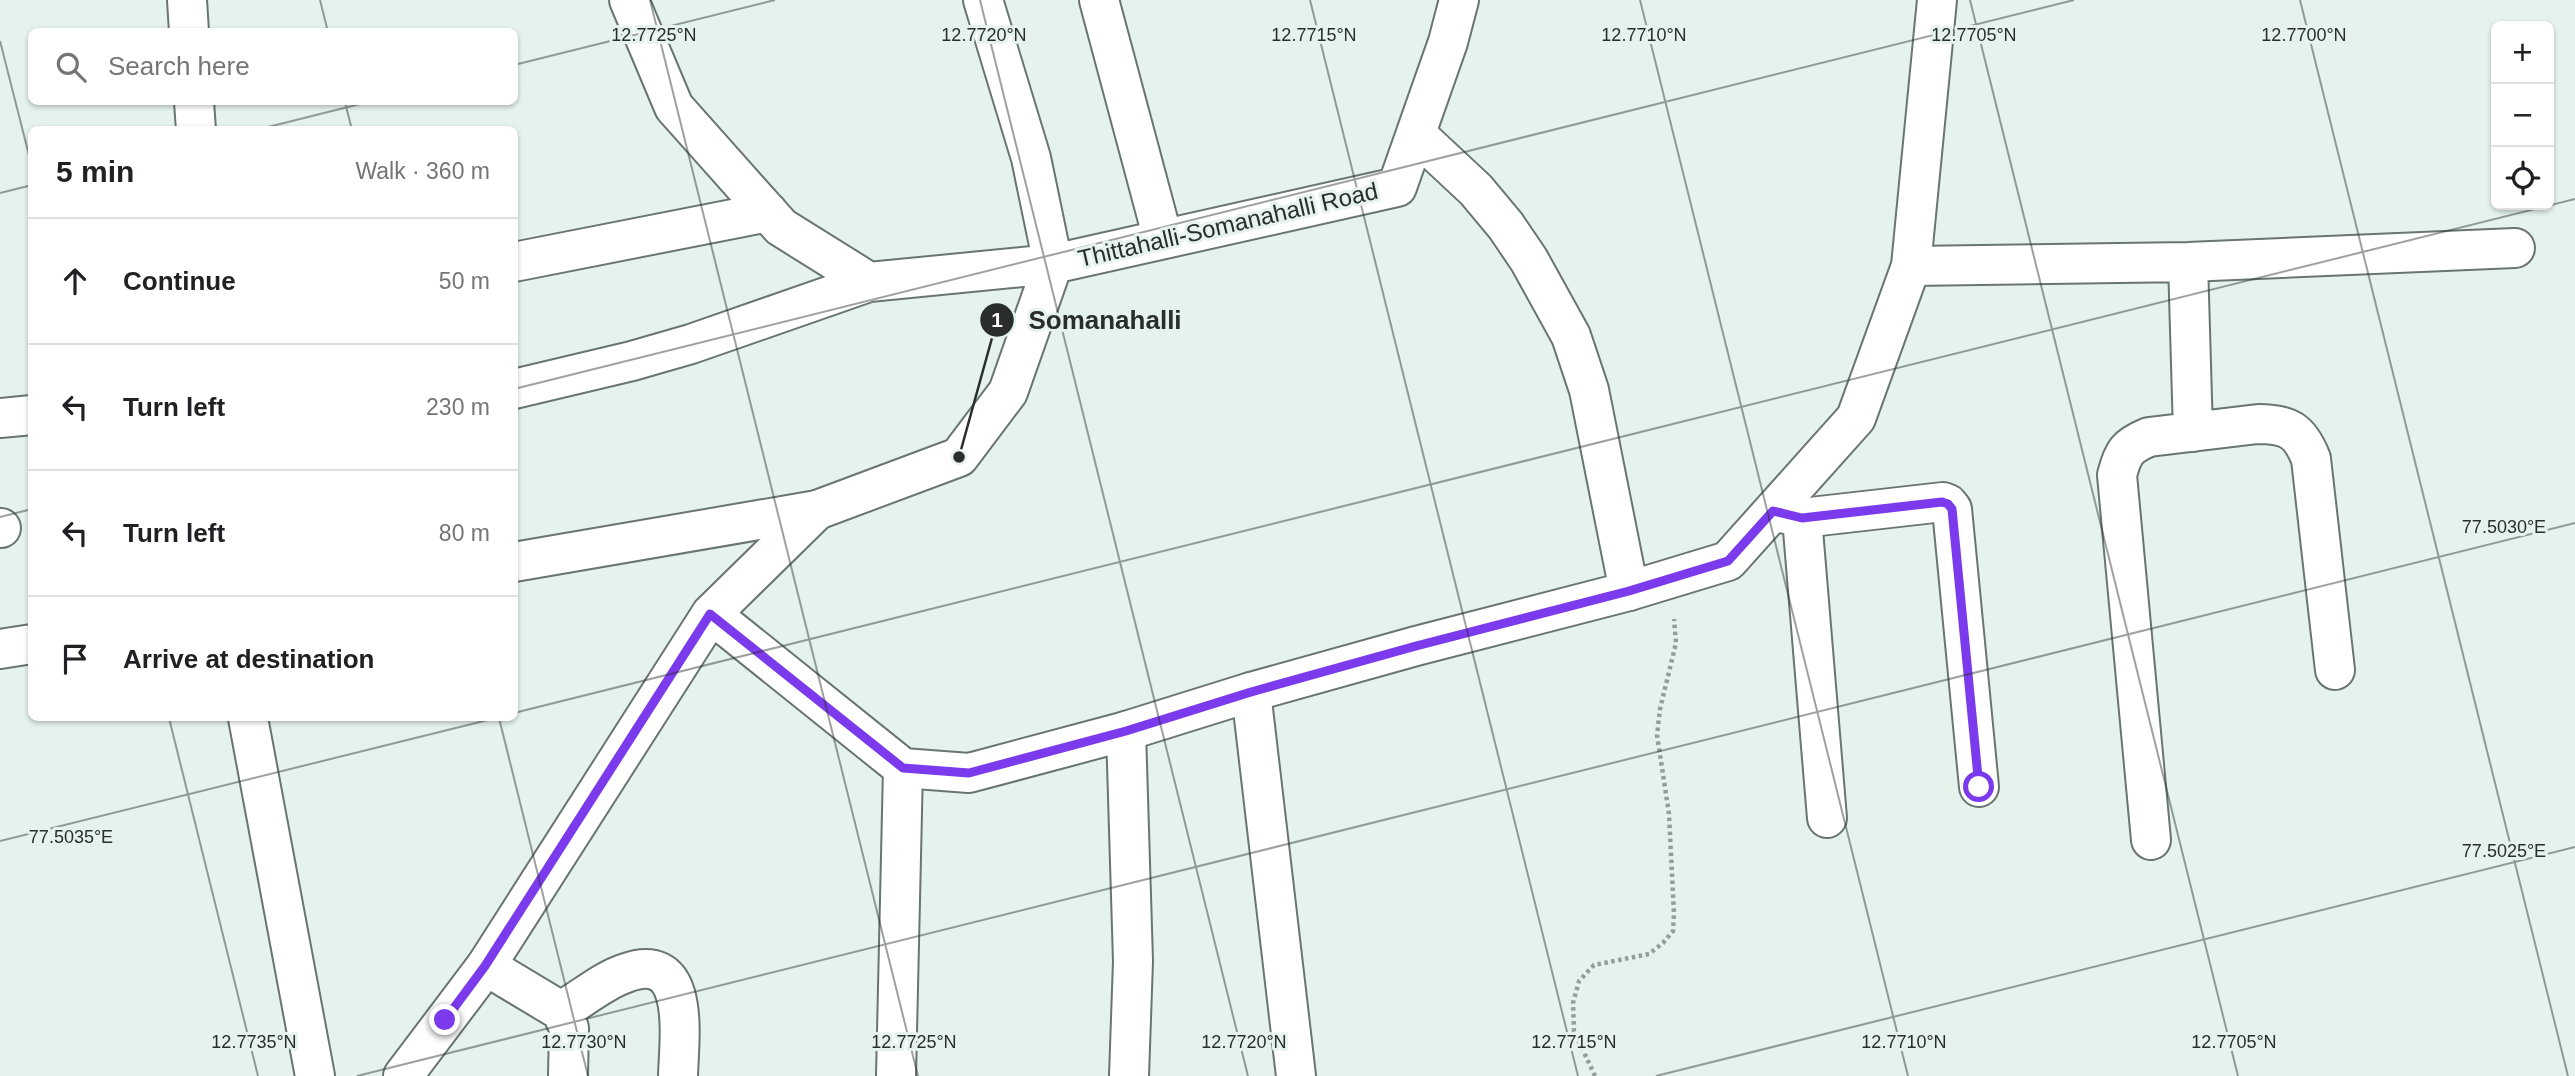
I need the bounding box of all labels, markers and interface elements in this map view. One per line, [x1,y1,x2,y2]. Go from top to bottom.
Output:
map controls [2491,21,2554,210]
button: + [2491,21,2554,84]
text: 12.7725°N [611,25,697,45]
text: 12.7720°N [941,25,1027,45]
text: 12.7715°N [1271,25,1357,45]
text: 12.7710°N [1601,25,1687,45]
text: 12.7705°N [1931,25,2017,45]
text: 12.7700°N [2261,25,2347,45]
search box [28,28,518,105]
icon: search [52,48,90,86]
text: Search here [108,51,250,81]
button: − [2491,84,2554,147]
button: locate [2491,147,2554,210]
text: 5 min [56,155,134,188]
text: Walk · 360 m [355,158,490,184]
street label: Thittahalli-Somanahalli Road [1075,177,1380,272]
icon: ahead [56,262,94,300]
text: Continue [123,266,236,296]
text: 50 m [439,268,490,294]
callout: Somanahalli [980,296,1196,343]
text: Somanahalli [1028,305,1182,335]
text: 1 [991,308,1003,331]
icon: left [56,388,94,426]
text: Turn left [123,392,225,422]
text: 230 m [426,394,490,420]
icon: left [56,514,94,552]
text: 77.5030°E [2462,517,2546,537]
text: Turn left [123,518,225,548]
text: 80 m [439,520,490,546]
icon: arrive [56,640,94,678]
text: Arrive at destination [123,644,374,674]
route start [1963,771,1994,802]
text: 77.5035°E [29,827,113,847]
text: 77.5025°E [2462,841,2546,861]
route end [429,1004,460,1035]
text: 12.7735°N [211,1032,297,1052]
text: 12.7730°N [541,1032,627,1052]
text: 12.7725°N [871,1032,957,1052]
text: 12.7720°N [1201,1032,1287,1052]
text: 12.7715°N [1531,1032,1617,1052]
text: 12.7710°N [1861,1032,1947,1052]
text: 12.7705°N [2191,1032,2277,1052]

